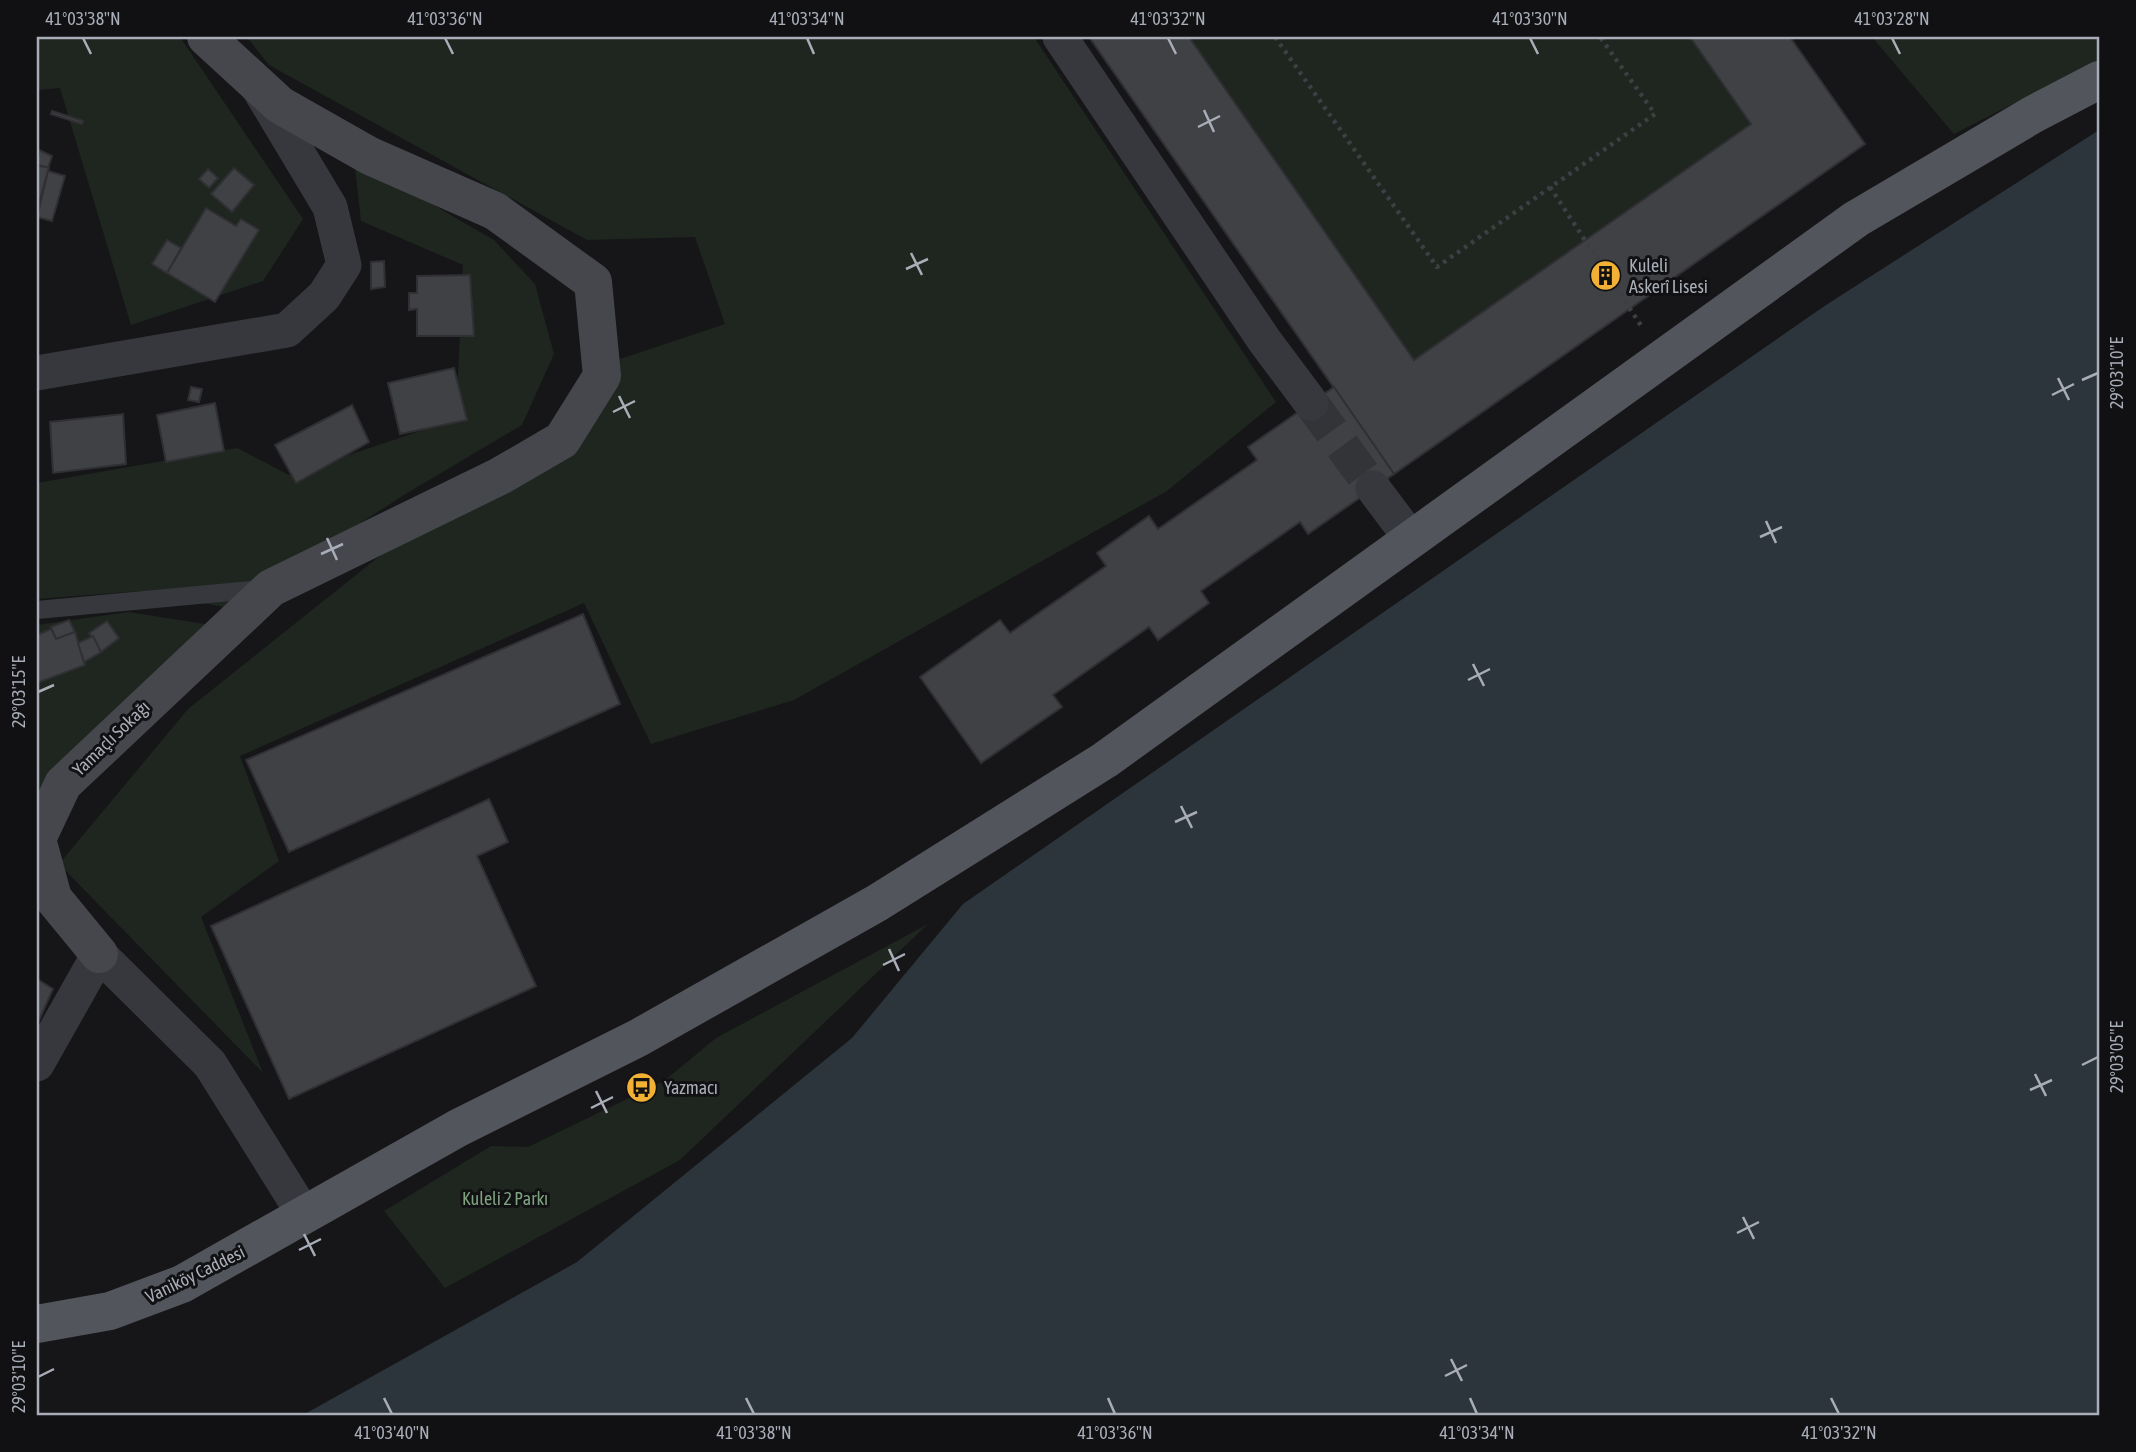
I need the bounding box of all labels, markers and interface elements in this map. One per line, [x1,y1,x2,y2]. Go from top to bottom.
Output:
text: 41°03'38"N [45,8,121,29]
text: 41°03'36"N [407,8,483,29]
text: 41°03'34"N [769,8,845,29]
text: 41°03'32"N [1130,8,1206,29]
text: 41°03'30"N [1492,8,1568,29]
text: 41°03'28"N [1854,8,1930,29]
place label: Kuleli Askerî Lisesi [1629,255,1708,297]
building icon: Kuleli Askerî Lisesi [1589,258,1623,292]
text: 29°03'10"E [2106,337,2127,409]
text: 29°03'15"E [8,656,29,728]
street label: Yamaçlı Sokağı [68,696,154,780]
text: 29°03'05"E [2106,1021,2127,1093]
bus stop icon: Yazmacı [624,1070,658,1104]
place label: Yazmacı [664,1077,718,1098]
park label: Kuleli 2 Parkı [462,1188,548,1209]
street label: Vaniköy Caddesi [142,1241,248,1307]
text: 29°03'10"E [8,1341,29,1413]
text: 41°03'40"N [354,1422,430,1443]
text: 41°03'38"N [716,1422,792,1443]
text: 41°03'36"N [1077,1422,1153,1443]
text: 41°03'34"N [1439,1422,1515,1443]
text: 41°03'32"N [1801,1422,1877,1443]

